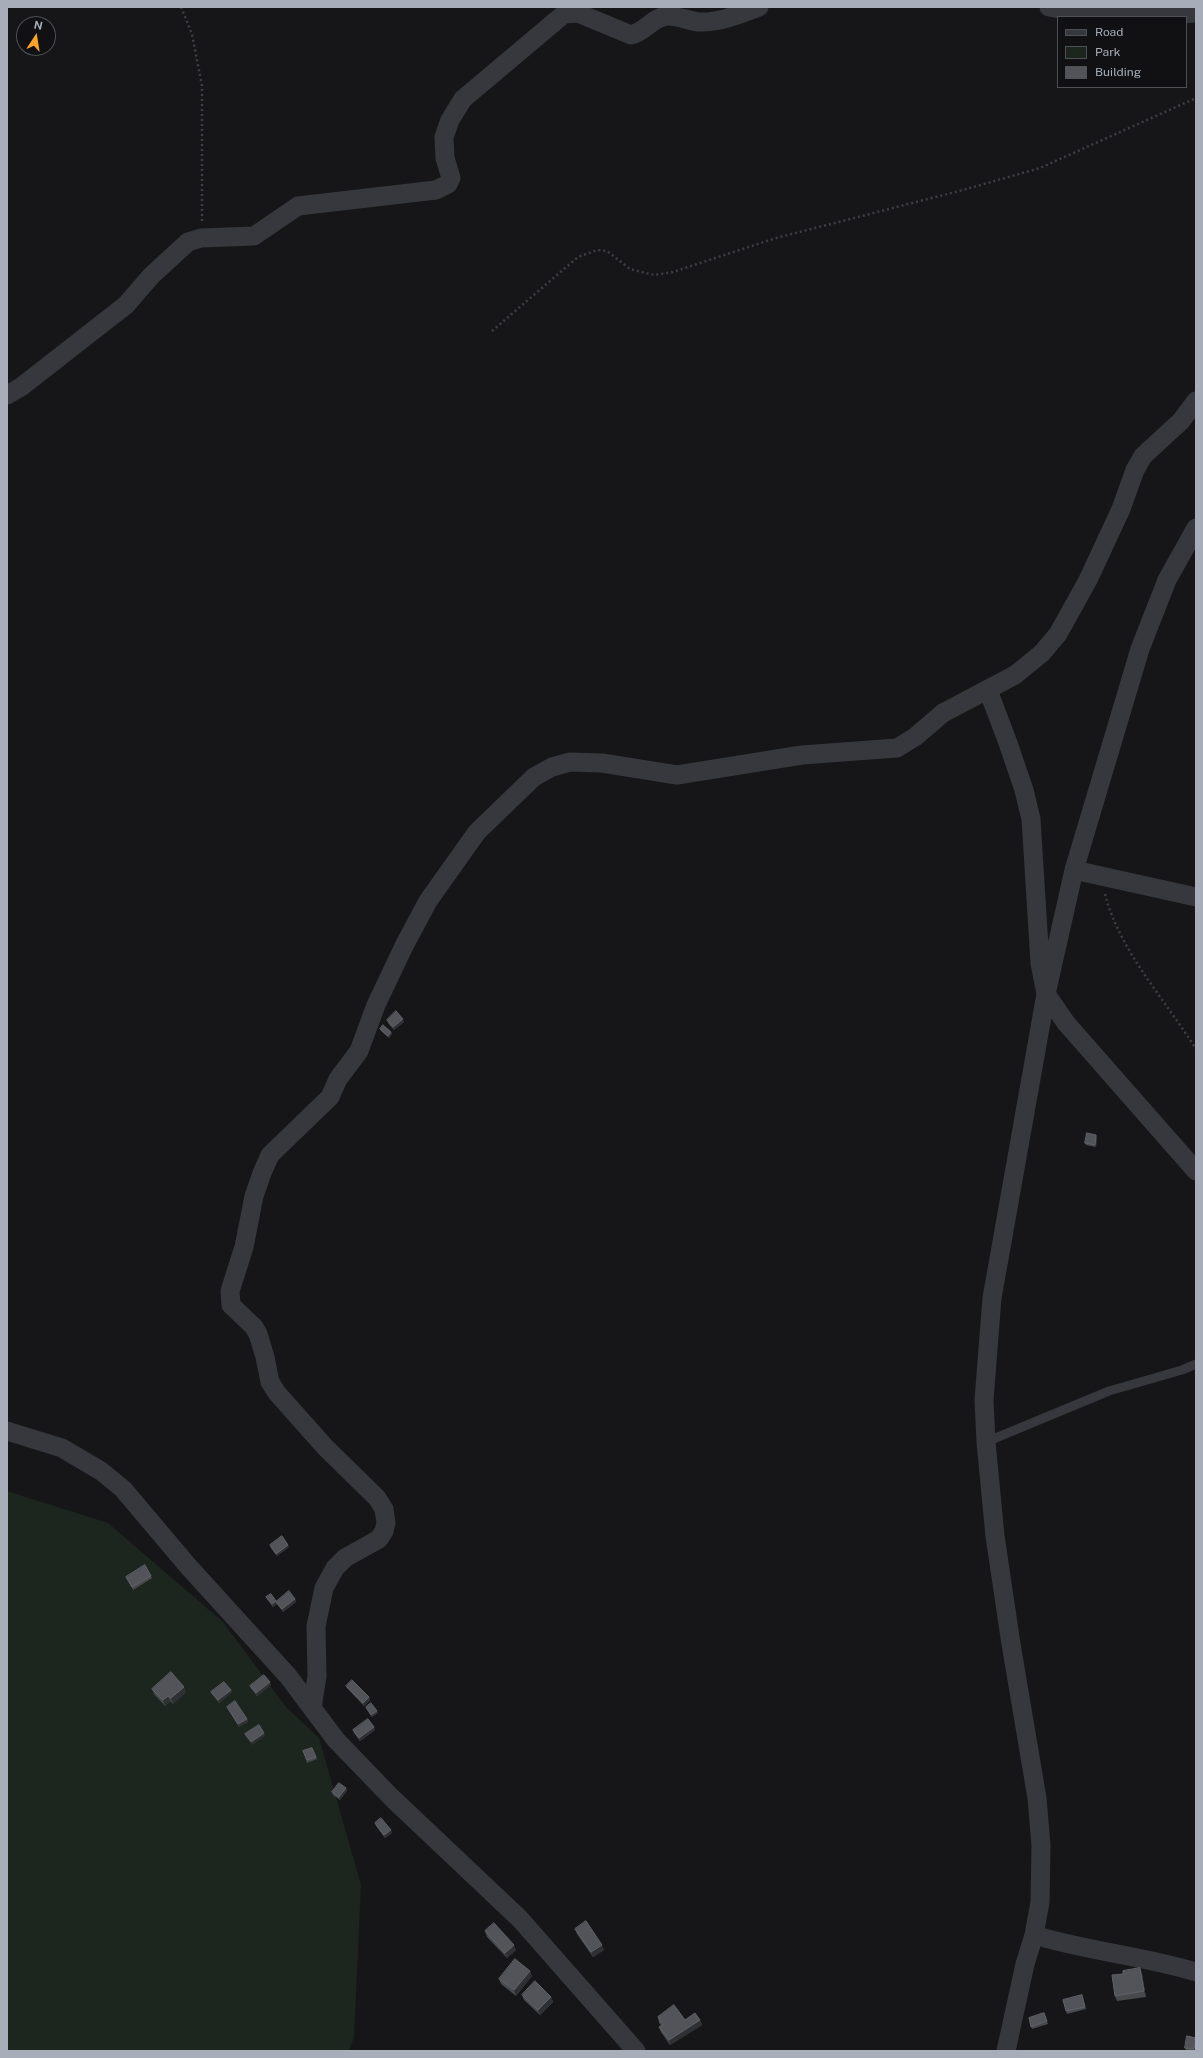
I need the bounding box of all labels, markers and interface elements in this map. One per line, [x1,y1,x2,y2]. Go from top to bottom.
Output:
north arrow [16,16,56,56]
legend [1057,16,1187,88]
text: N [33,18,44,32]
text: Road [1095,25,1123,39]
text: Park [1095,45,1121,59]
text: Building [1095,65,1141,79]

